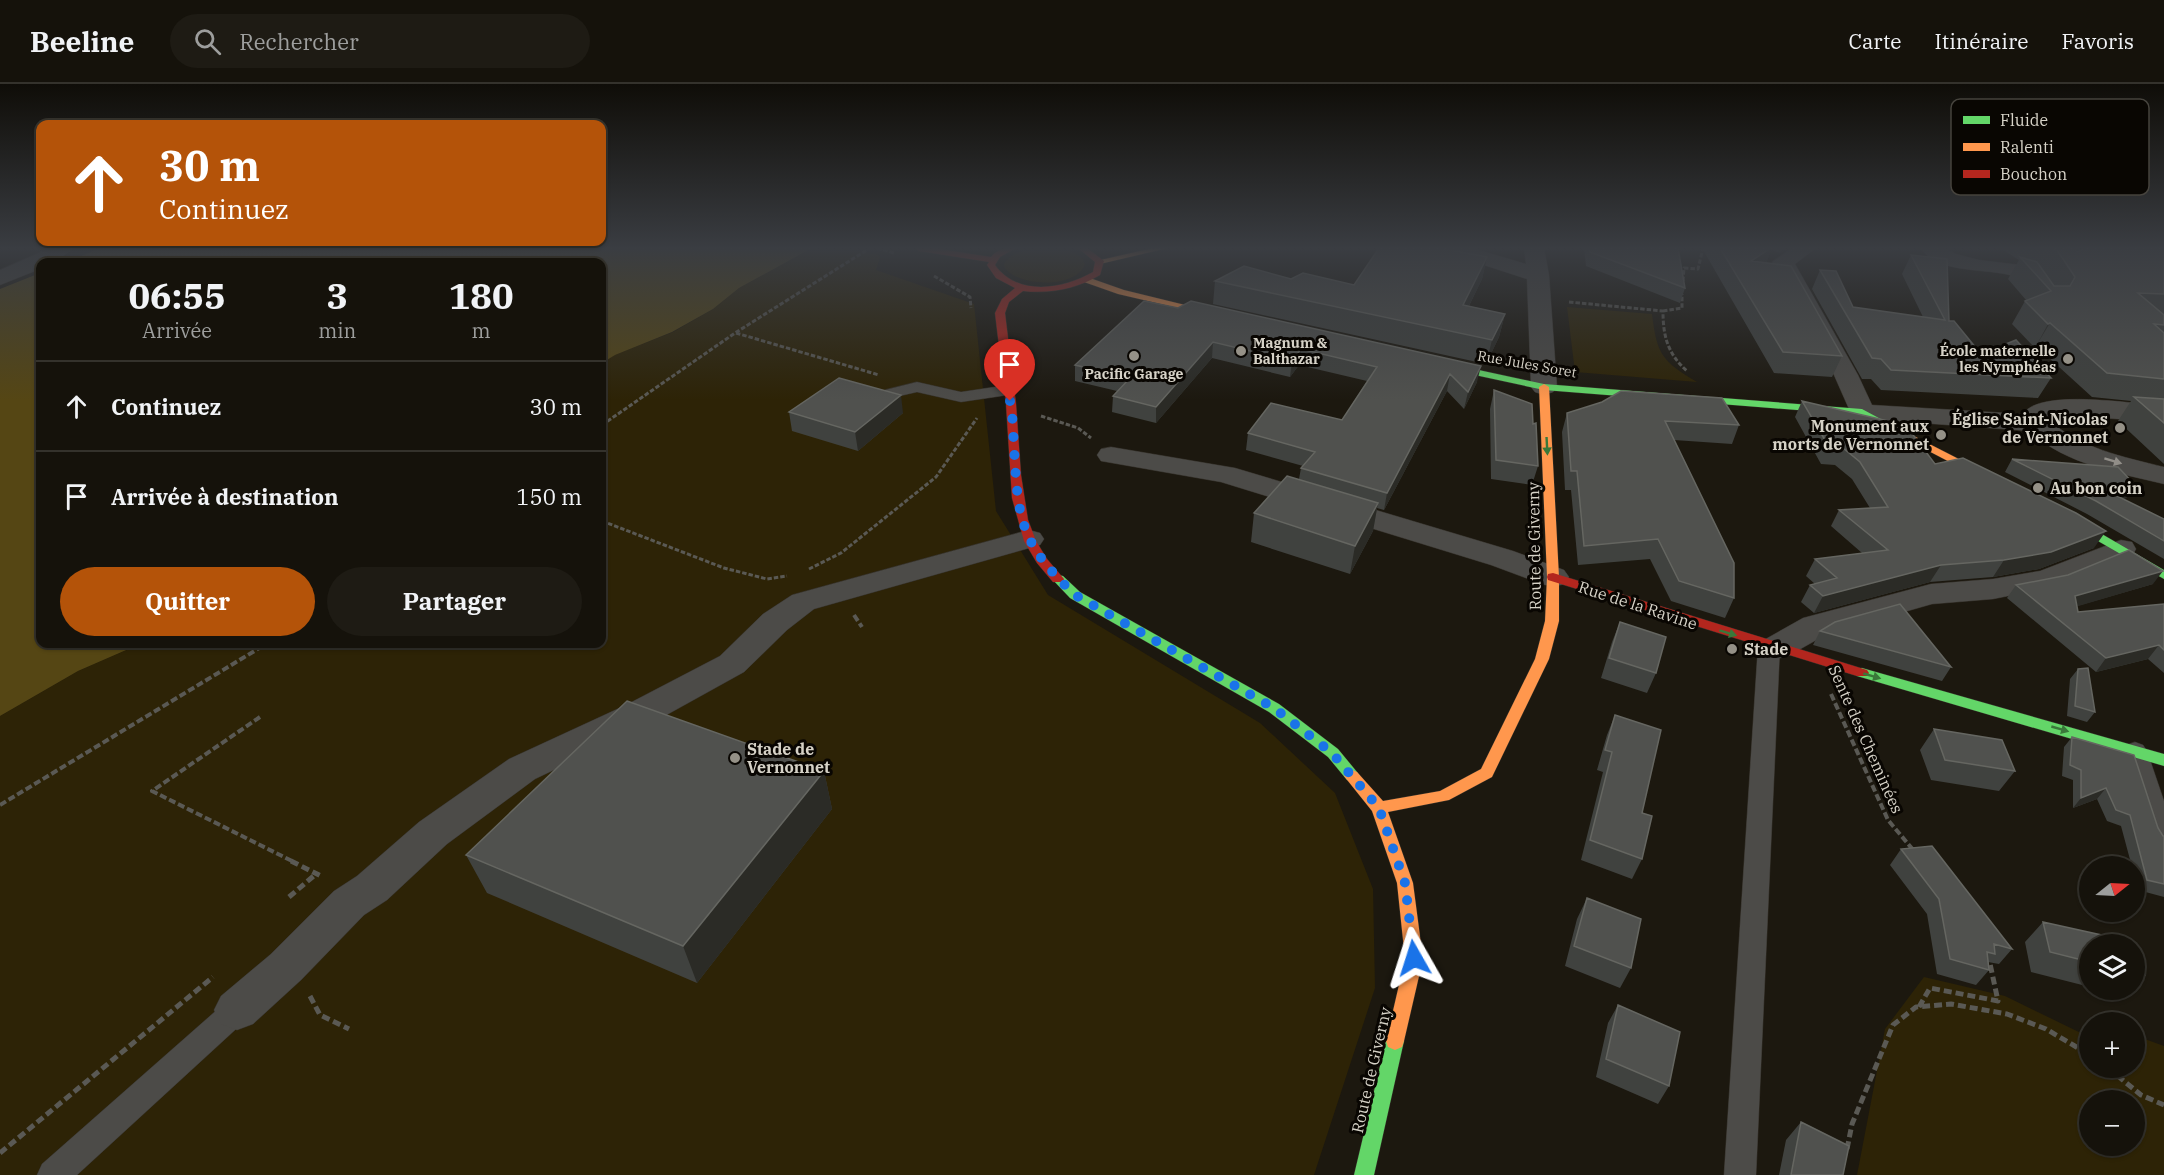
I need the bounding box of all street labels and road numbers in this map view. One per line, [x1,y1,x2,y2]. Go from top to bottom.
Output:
street label: Rue Jules Soret [1476,346,1578,382]
street label: Route de Giverny [1523,481,1545,610]
street label: Rue de la Ravine [1576,576,1700,634]
street label: Sente des Cheminées [1824,662,1908,816]
street label: Route de Giverny [1347,1005,1395,1135]

